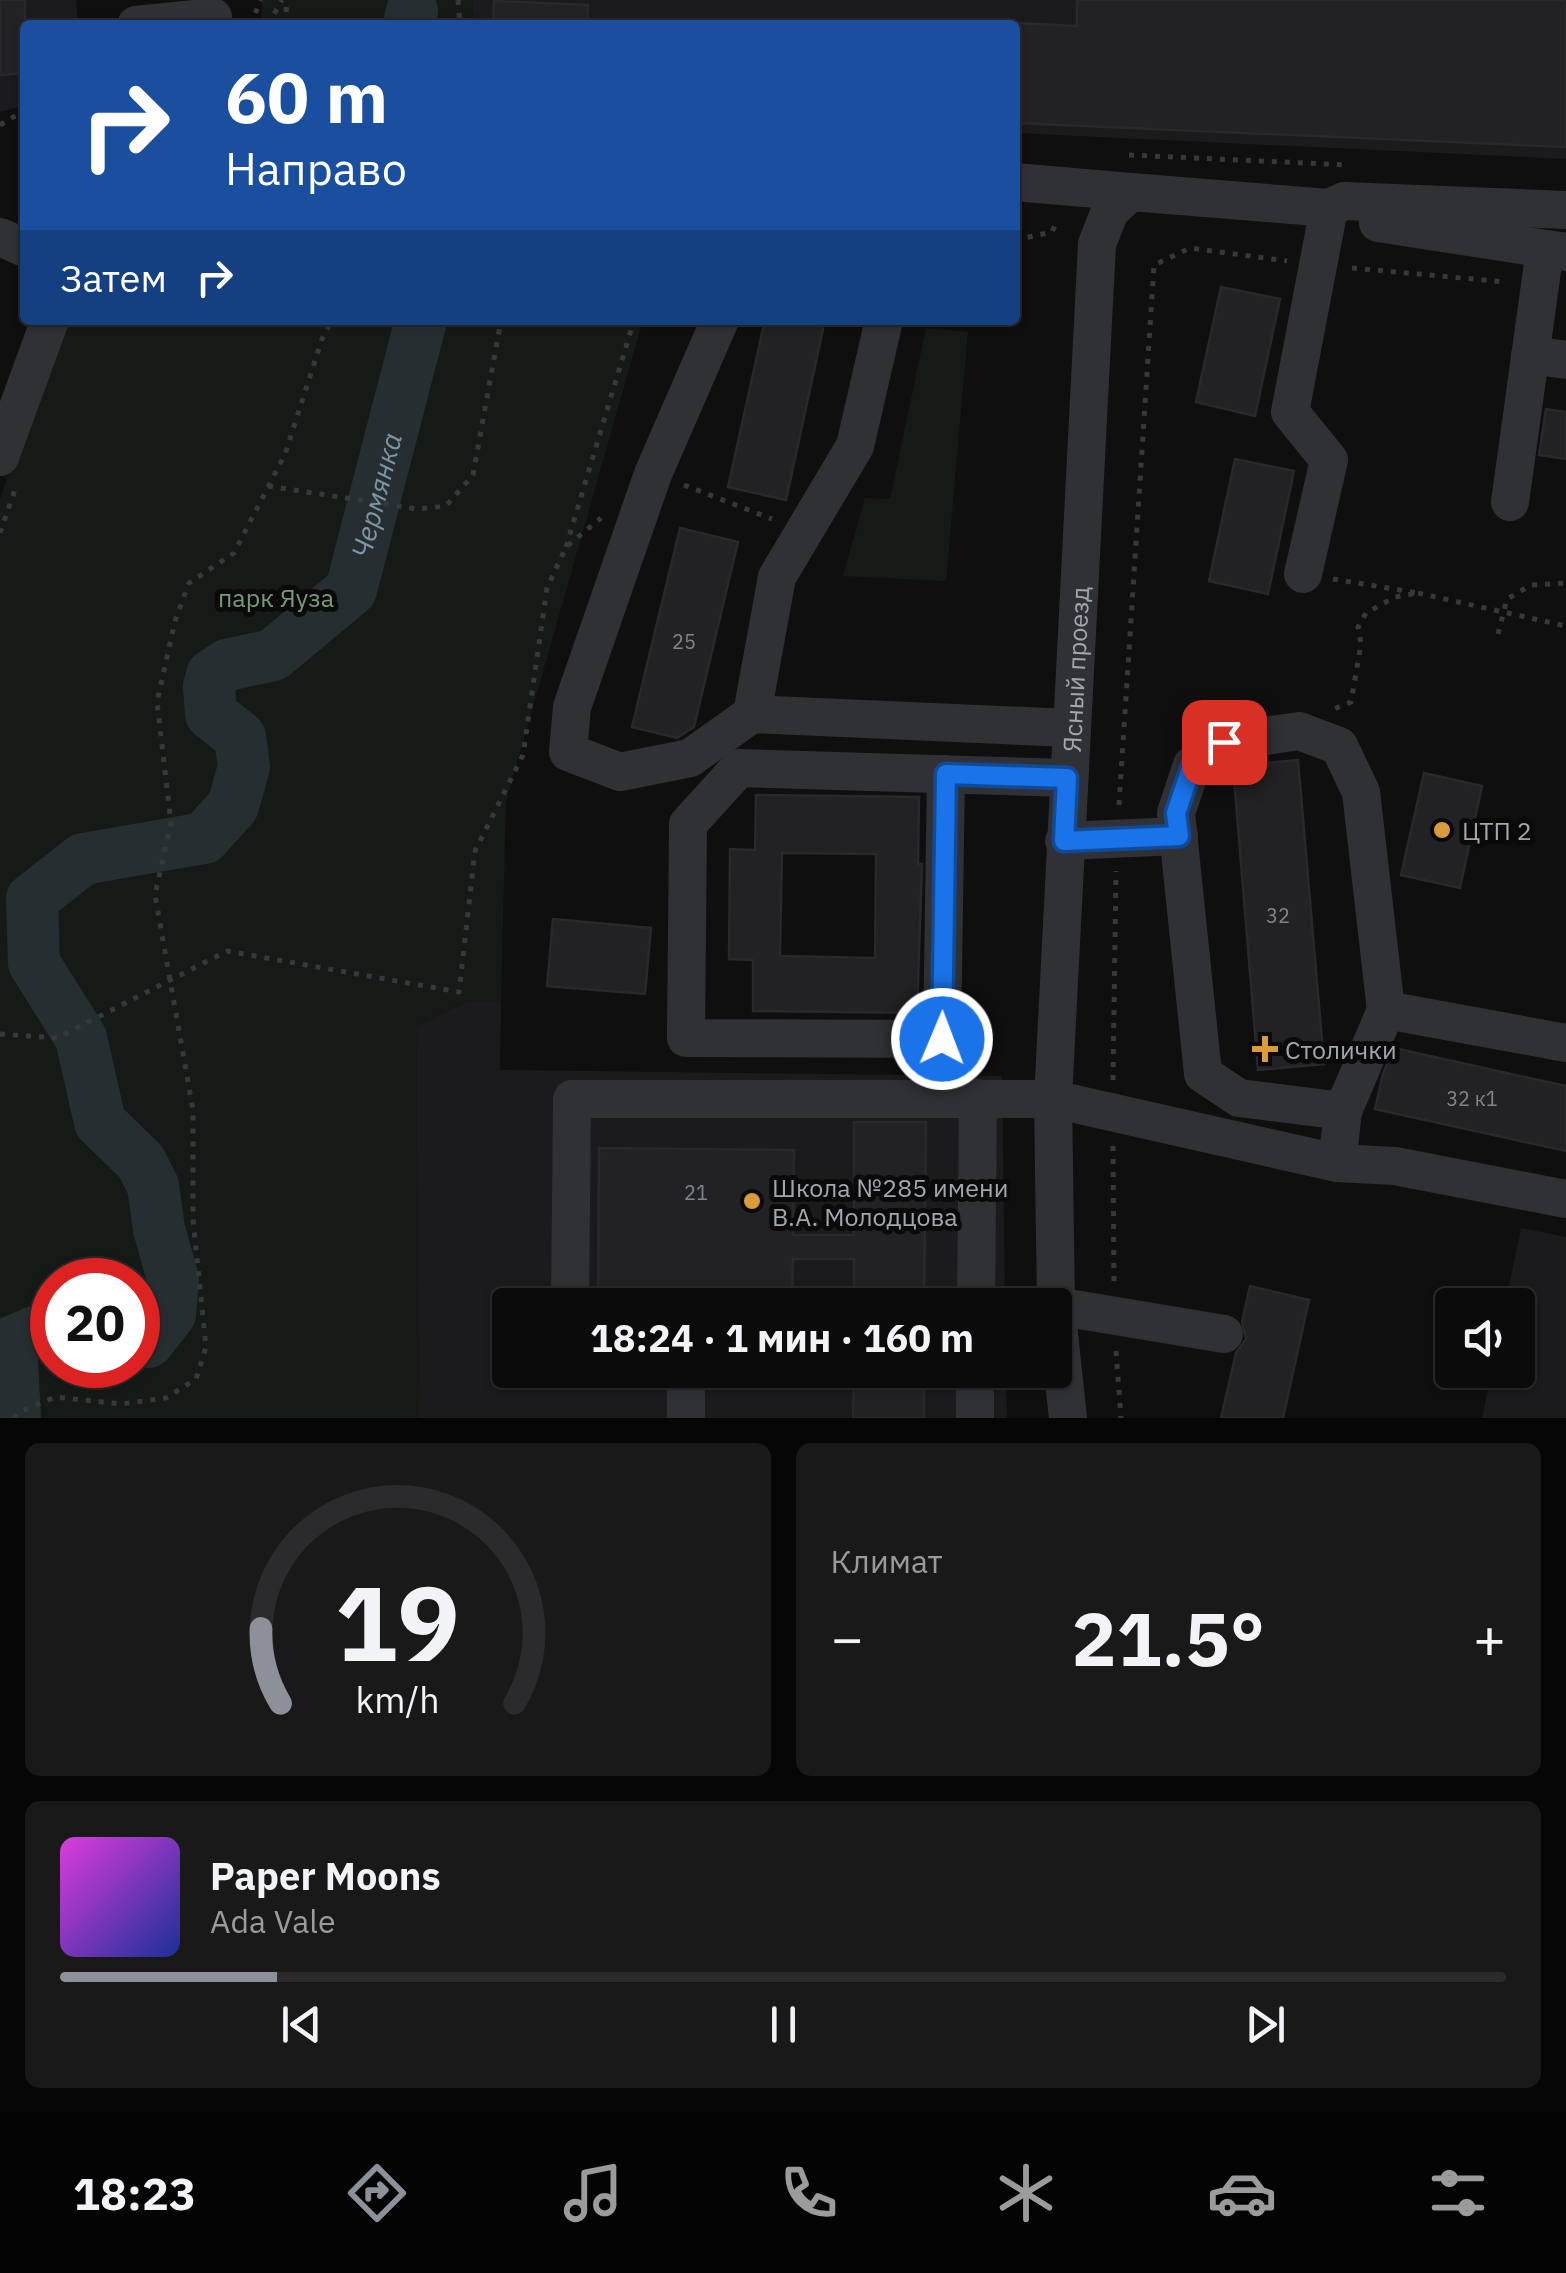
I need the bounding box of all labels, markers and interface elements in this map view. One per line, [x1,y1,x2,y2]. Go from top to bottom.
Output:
text: 60 m [225,51,388,142]
icon: right [60,60,190,190]
text: Направо [225,139,407,197]
icon: right [187,250,242,305]
text: Затем [60,253,167,302]
water label: Чермянка [342,429,410,562]
park label: парк Яуза [218,581,334,614]
street label: Ясный проезд [1054,585,1096,753]
house number: 25 [672,628,696,655]
pin [1182,700,1267,785]
icon: arrive [1197,715,1252,770]
place label: ЦТП 2 [1462,814,1532,847]
marker: ЦТП 2 [1431,819,1453,841]
house number: 32 [1266,902,1290,929]
position arrow [890,987,994,1091]
place label: Столички [1285,1033,1397,1066]
marker: Столички [1254,1038,1276,1060]
house number: 32 к1 [1446,1085,1498,1112]
place label: Школа №285 имени В.А. Молодцова [772,1171,1008,1233]
house number: 21 [684,1179,708,1206]
marker: Школа №285 имени В.А. Молодцова [741,1190,763,1212]
speed limit sign: 20 [30,1258,160,1388]
map controls [1435,1288,1535,1388]
button: sound [1435,1288,1535,1388]
text: 18:24 · 1 мин · 160 m [590,1313,974,1362]
text: Климат [831,1540,943,1582]
text: 19 [335,1554,460,1690]
text: 21.5° [1071,1589,1265,1687]
text: − [831,1602,864,1673]
text: + [1473,1602,1506,1673]
text: km/h [356,1676,440,1723]
text: Paper Moons [210,1851,441,1900]
text: Ada Vale [210,1900,336,1942]
icon: previous [274,1997,329,2052]
icon: pause [756,1997,811,2052]
icon: next [1238,1997,1293,2052]
icon: directions [342,2158,412,2228]
icon: music [558,2158,628,2228]
icon: phone [774,2158,844,2228]
icon: climate [991,2158,1061,2228]
icon: car [1207,2158,1277,2228]
icon: filters [1423,2158,1493,2228]
text: 18:23 [73,2164,196,2222]

